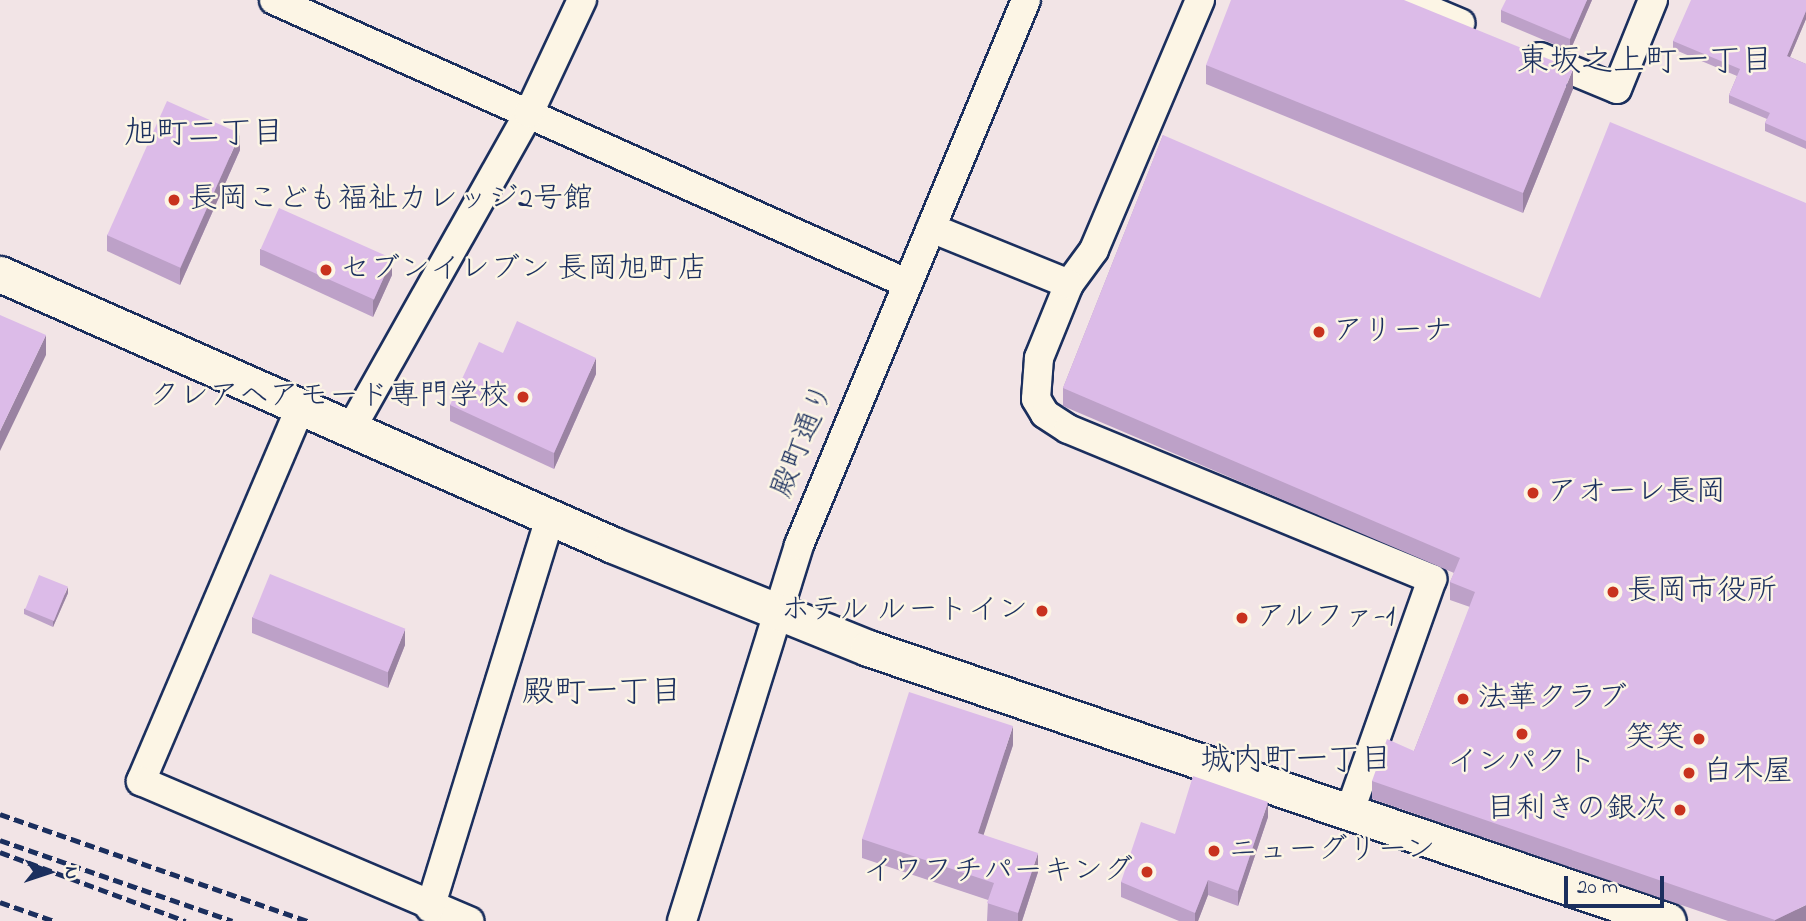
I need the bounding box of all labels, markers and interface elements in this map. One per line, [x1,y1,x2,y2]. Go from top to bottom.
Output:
district label: 東坂之上町一丁目 [1517,44,1773,82]
district label: 旭町二丁目 [124,116,284,154]
place label: 長岡こども福祉カレッジ2号館 [188,182,593,218]
marker: 長岡こども福祉カレッジ2号館 [166,192,182,208]
place label: セブンイレブン 長岡旭町店 [340,252,707,288]
marker: セブンイレブン 長岡旭町店 [318,262,334,278]
place label: アリーナ [1333,314,1453,350]
marker: アリーナ [1311,324,1327,340]
place label: クレアヘアモード専門学校 [149,379,509,415]
street label: 殿町通り [765,379,843,503]
marker: クレアヘアモード専門学校 [515,389,531,405]
place label: アオーレ長岡 [1547,475,1727,511]
marker: アオーレ長岡 [1525,485,1541,501]
place label: 長岡市役所 [1627,574,1777,610]
marker: 長岡市役所 [1605,584,1621,600]
place label: ホテル ルートイン [779,593,1028,629]
place label: アルファ-1 [1256,600,1397,636]
marker: ホテル ルートイン [1034,603,1050,619]
marker: アルファ-1 [1234,610,1250,626]
district label: 殿町一丁目 [522,675,682,713]
place label: 法華クラブ [1477,681,1627,717]
marker: 法華クラブ [1455,691,1471,707]
place label: 笑笑 [1625,721,1685,757]
marker: インパクト [1514,726,1530,742]
marker: 笑笑 [1691,731,1707,747]
district label: 城内町一丁目 [1200,743,1392,781]
place label: インパクト [1447,745,1597,781]
place label: 白木屋 [1703,755,1793,791]
marker: 白木屋 [1681,765,1697,781]
place label: 目利きの銀次 [1486,792,1666,828]
marker: 目利きの銀次 [1672,802,1688,818]
place label: ニューグリーン [1228,833,1438,869]
north arrow [14,837,84,907]
marker: ニューグリーン [1206,843,1222,859]
place label: イワフチパーキング [863,854,1133,890]
scale bar [1568,862,1668,906]
marker: イワフチパーキング [1139,864,1155,880]
text: N [57,866,84,880]
text: 20 m [1577,873,1618,903]

